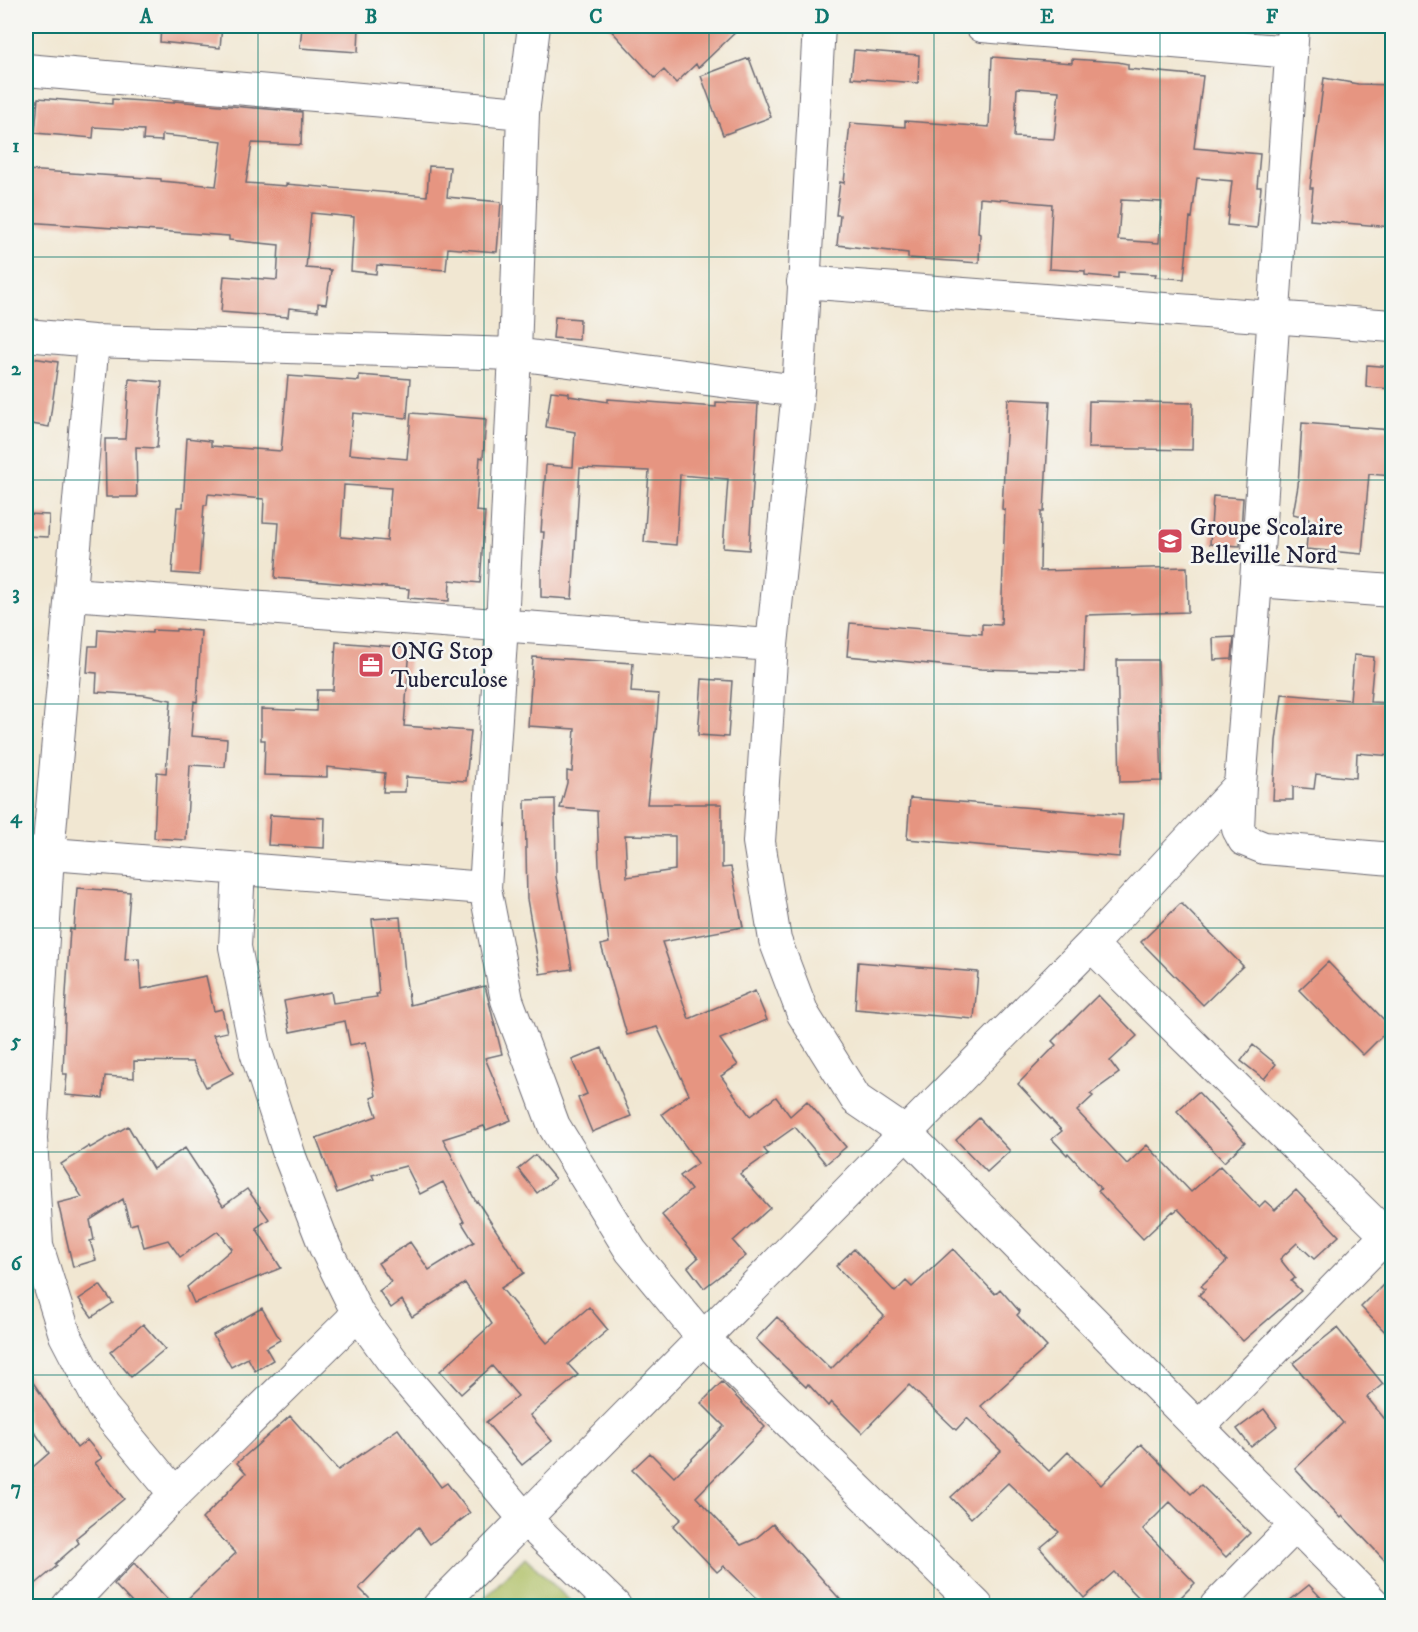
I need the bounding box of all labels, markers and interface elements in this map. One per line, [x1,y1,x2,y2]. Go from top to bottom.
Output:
text: A [139,5,154,30]
text: B [365,5,377,30]
text: C [589,5,603,30]
text: D [815,5,830,30]
text: E [1040,5,1054,30]
text: F [1266,5,1279,30]
text: 1 [12,134,20,159]
text: 2 [11,357,22,382]
place label: Groupe Scolaire Belleville Nord [1190,513,1343,571]
school or university icon: Groupe Scolaire Belleville Nord [1155,526,1185,556]
text: 3 [12,581,20,606]
place label: ONG Stop Tuberculose [391,637,508,695]
office icon: ONG Stop Tuberculose [356,650,386,680]
text: 4 [10,805,23,830]
text: 5 [10,1029,21,1054]
text: 6 [11,1252,23,1277]
text: 7 [11,1476,21,1501]

